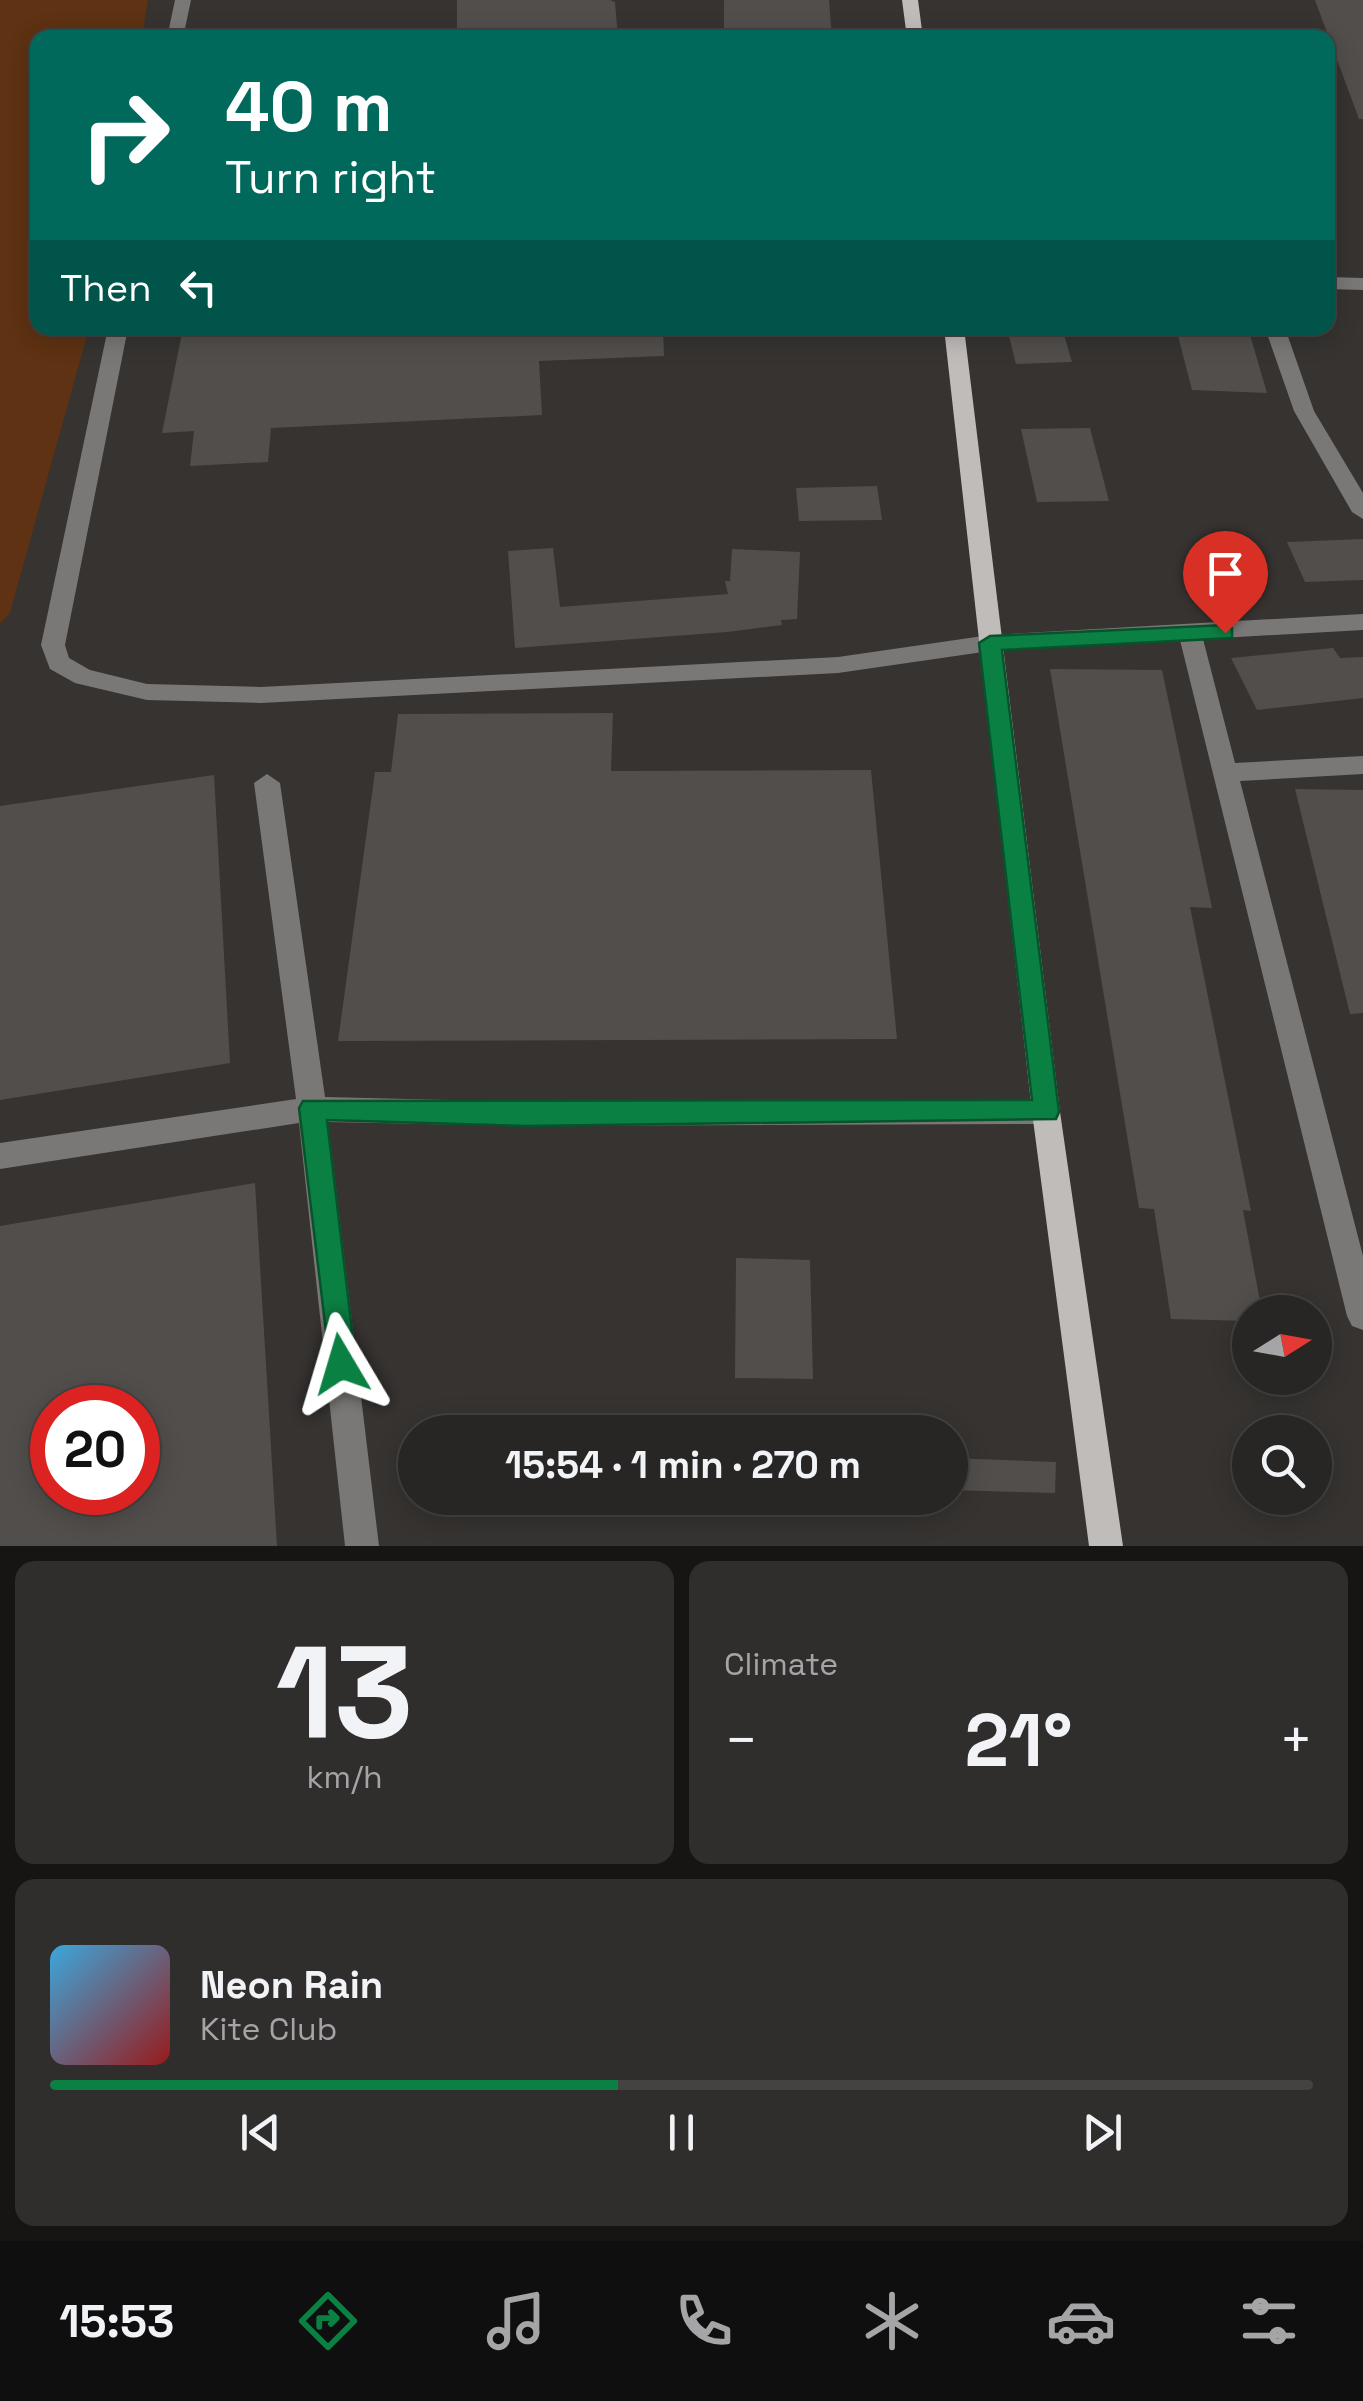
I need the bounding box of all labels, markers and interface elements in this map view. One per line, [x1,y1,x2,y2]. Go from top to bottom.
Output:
text: 40 m [225,62,392,151]
icon: right [60,70,190,200]
text: Turn right [225,149,436,206]
icon: left [171,260,226,315]
text: Then [60,264,151,312]
pin [1183,531,1268,634]
icon: arrive [1198,546,1253,601]
north arrow [1232,1295,1332,1395]
map controls [1232,1295,1332,1515]
position arrow [289,1312,393,1416]
speed limit sign: 20 [30,1385,160,1515]
button: search [1232,1415,1332,1515]
text: 15:54 · 1 min · 270 m [505,1441,861,1489]
text: 13 [276,1609,413,1775]
text: Climate [724,1644,838,1684]
text: 21° [964,1692,1073,1788]
text: − [724,1705,758,1775]
text: + [1279,1705,1313,1775]
text: km/h [306,1757,383,1797]
text: Neon Rain [200,1961,383,2009]
text: Kite Club [200,2009,337,2049]
icon: previous [233,2105,288,2160]
icon: pause [654,2105,709,2160]
icon: next [1075,2105,1130,2160]
icon: directions [293,2286,363,2356]
icon: music [481,2286,551,2356]
icon: phone [669,2286,739,2356]
icon: climate [857,2286,927,2356]
icon: car [1046,2286,1116,2356]
icon: filters [1234,2286,1304,2356]
text: 15:53 [59,2293,174,2350]

